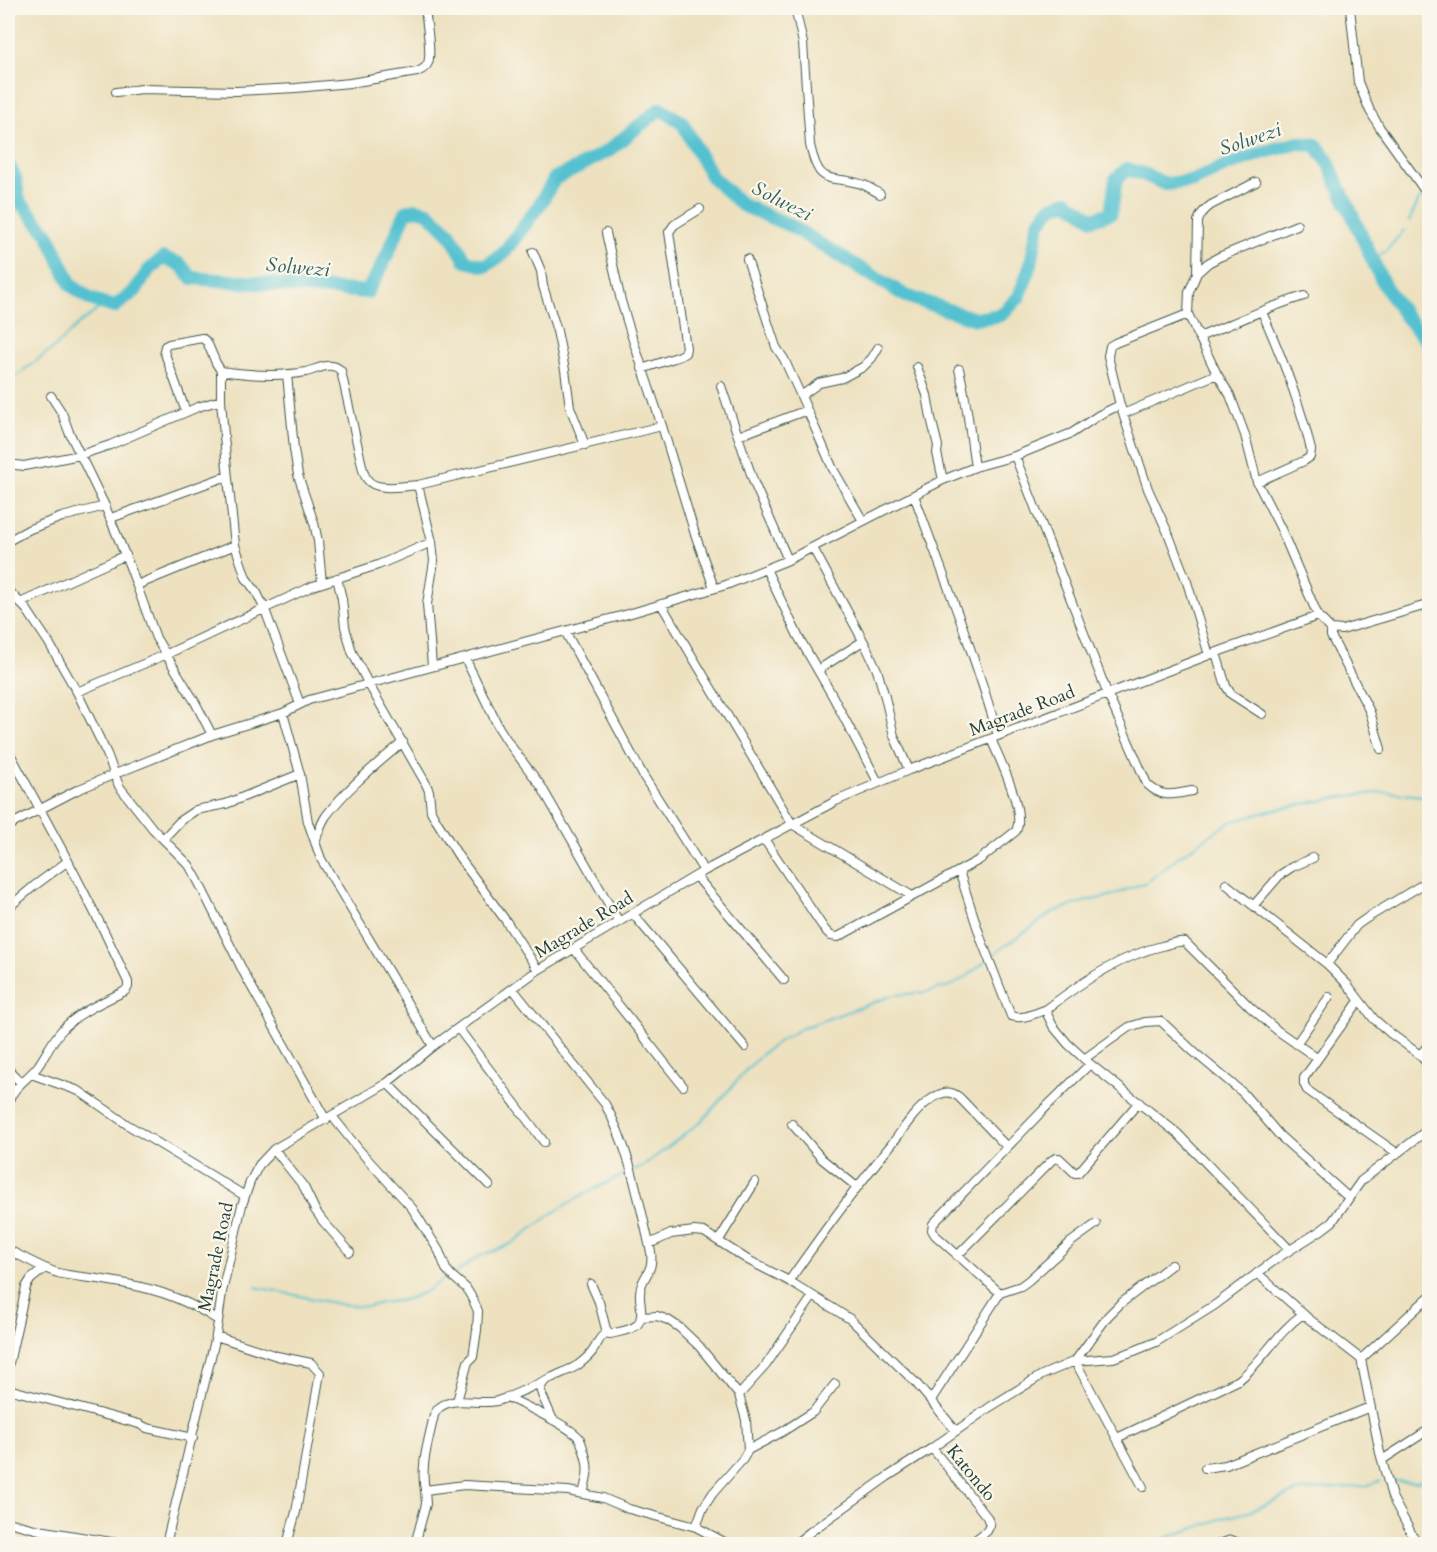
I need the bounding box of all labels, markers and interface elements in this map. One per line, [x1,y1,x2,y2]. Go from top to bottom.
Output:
water label: Solwezi [1215,116,1285,162]
water label: Solwezi [747,174,817,228]
water label: Solwezi [265,251,332,283]
street label: Magrade Road [966,679,1079,743]
street label: Magrade Road [530,885,638,964]
street label: Magrade Road [192,1200,240,1314]
street label: Katondo [940,1439,1002,1507]

